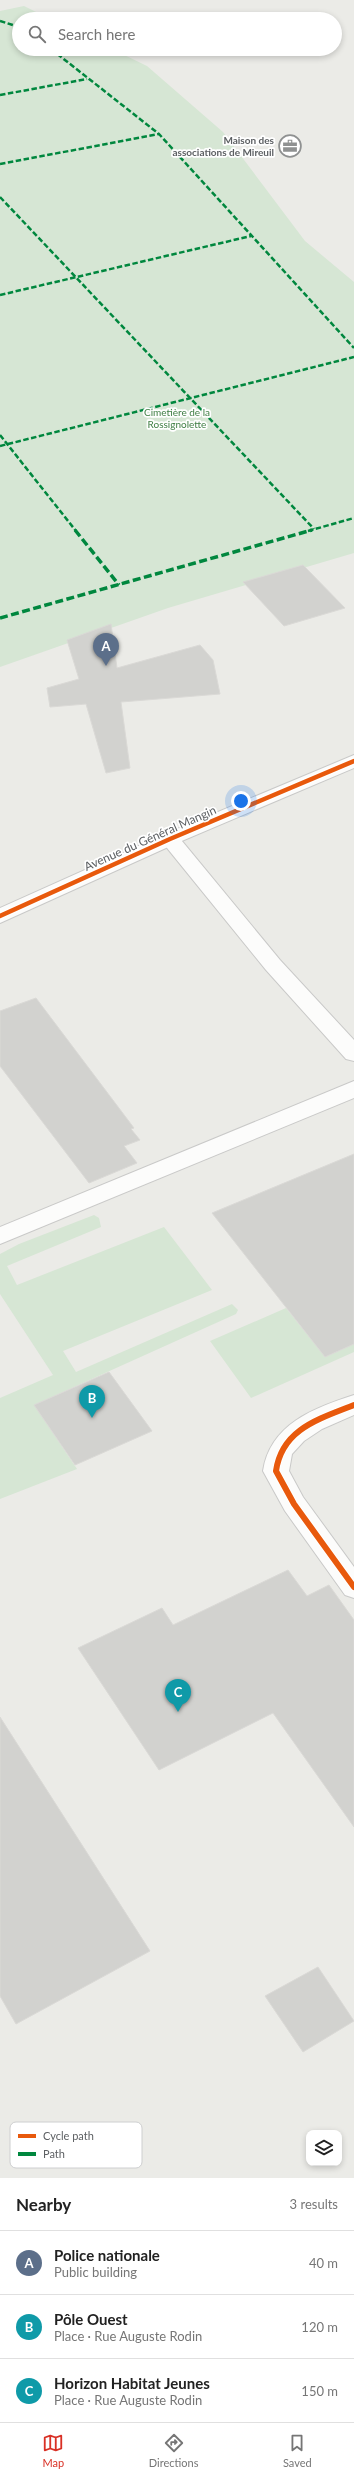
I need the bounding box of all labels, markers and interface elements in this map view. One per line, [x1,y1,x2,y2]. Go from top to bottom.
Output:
search box [12,12,342,56]
icon: search [26,23,48,45]
text: Search here [58,25,135,43]
office icon: Maison des associations de Mireuil [277,133,303,159]
place label: Maison des associations de Mireuil [172,134,275,158]
park label: Cimetière de la Rossignolette [144,406,210,430]
pin: A [93,633,119,666]
your location [231,791,251,811]
street label: Avenue du Général Mangin [82,802,218,874]
pin: B [79,1385,105,1418]
pin: C [165,1679,191,1712]
legend [10,2122,142,2168]
text: Cycle path [43,2129,94,2142]
map controls [306,2130,342,2166]
button: layers [306,2130,342,2166]
text: Path [43,2147,65,2160]
text: Nearby [16,2194,71,2215]
text: 3 results [290,2196,338,2212]
text: Police nationale [54,2246,160,2264]
text: A [24,2255,34,2271]
text: 40 m [309,2255,338,2271]
text: Public building [54,2264,137,2280]
text: Pôle Ouest [54,2310,128,2328]
text: B [25,2319,33,2335]
text: 120 m [301,2319,338,2335]
text: Place · Rue Auguste Rodin [54,2328,202,2344]
text: Horizon Habitat Jeunes [54,2374,210,2392]
text: C [25,2383,33,2399]
text: 150 m [301,2383,338,2399]
text: Place · Rue Auguste Rodin [54,2392,202,2408]
tab: Map [42,2432,64,2469]
tab: Directions [149,2432,198,2469]
tab: Saved [283,2432,312,2469]

